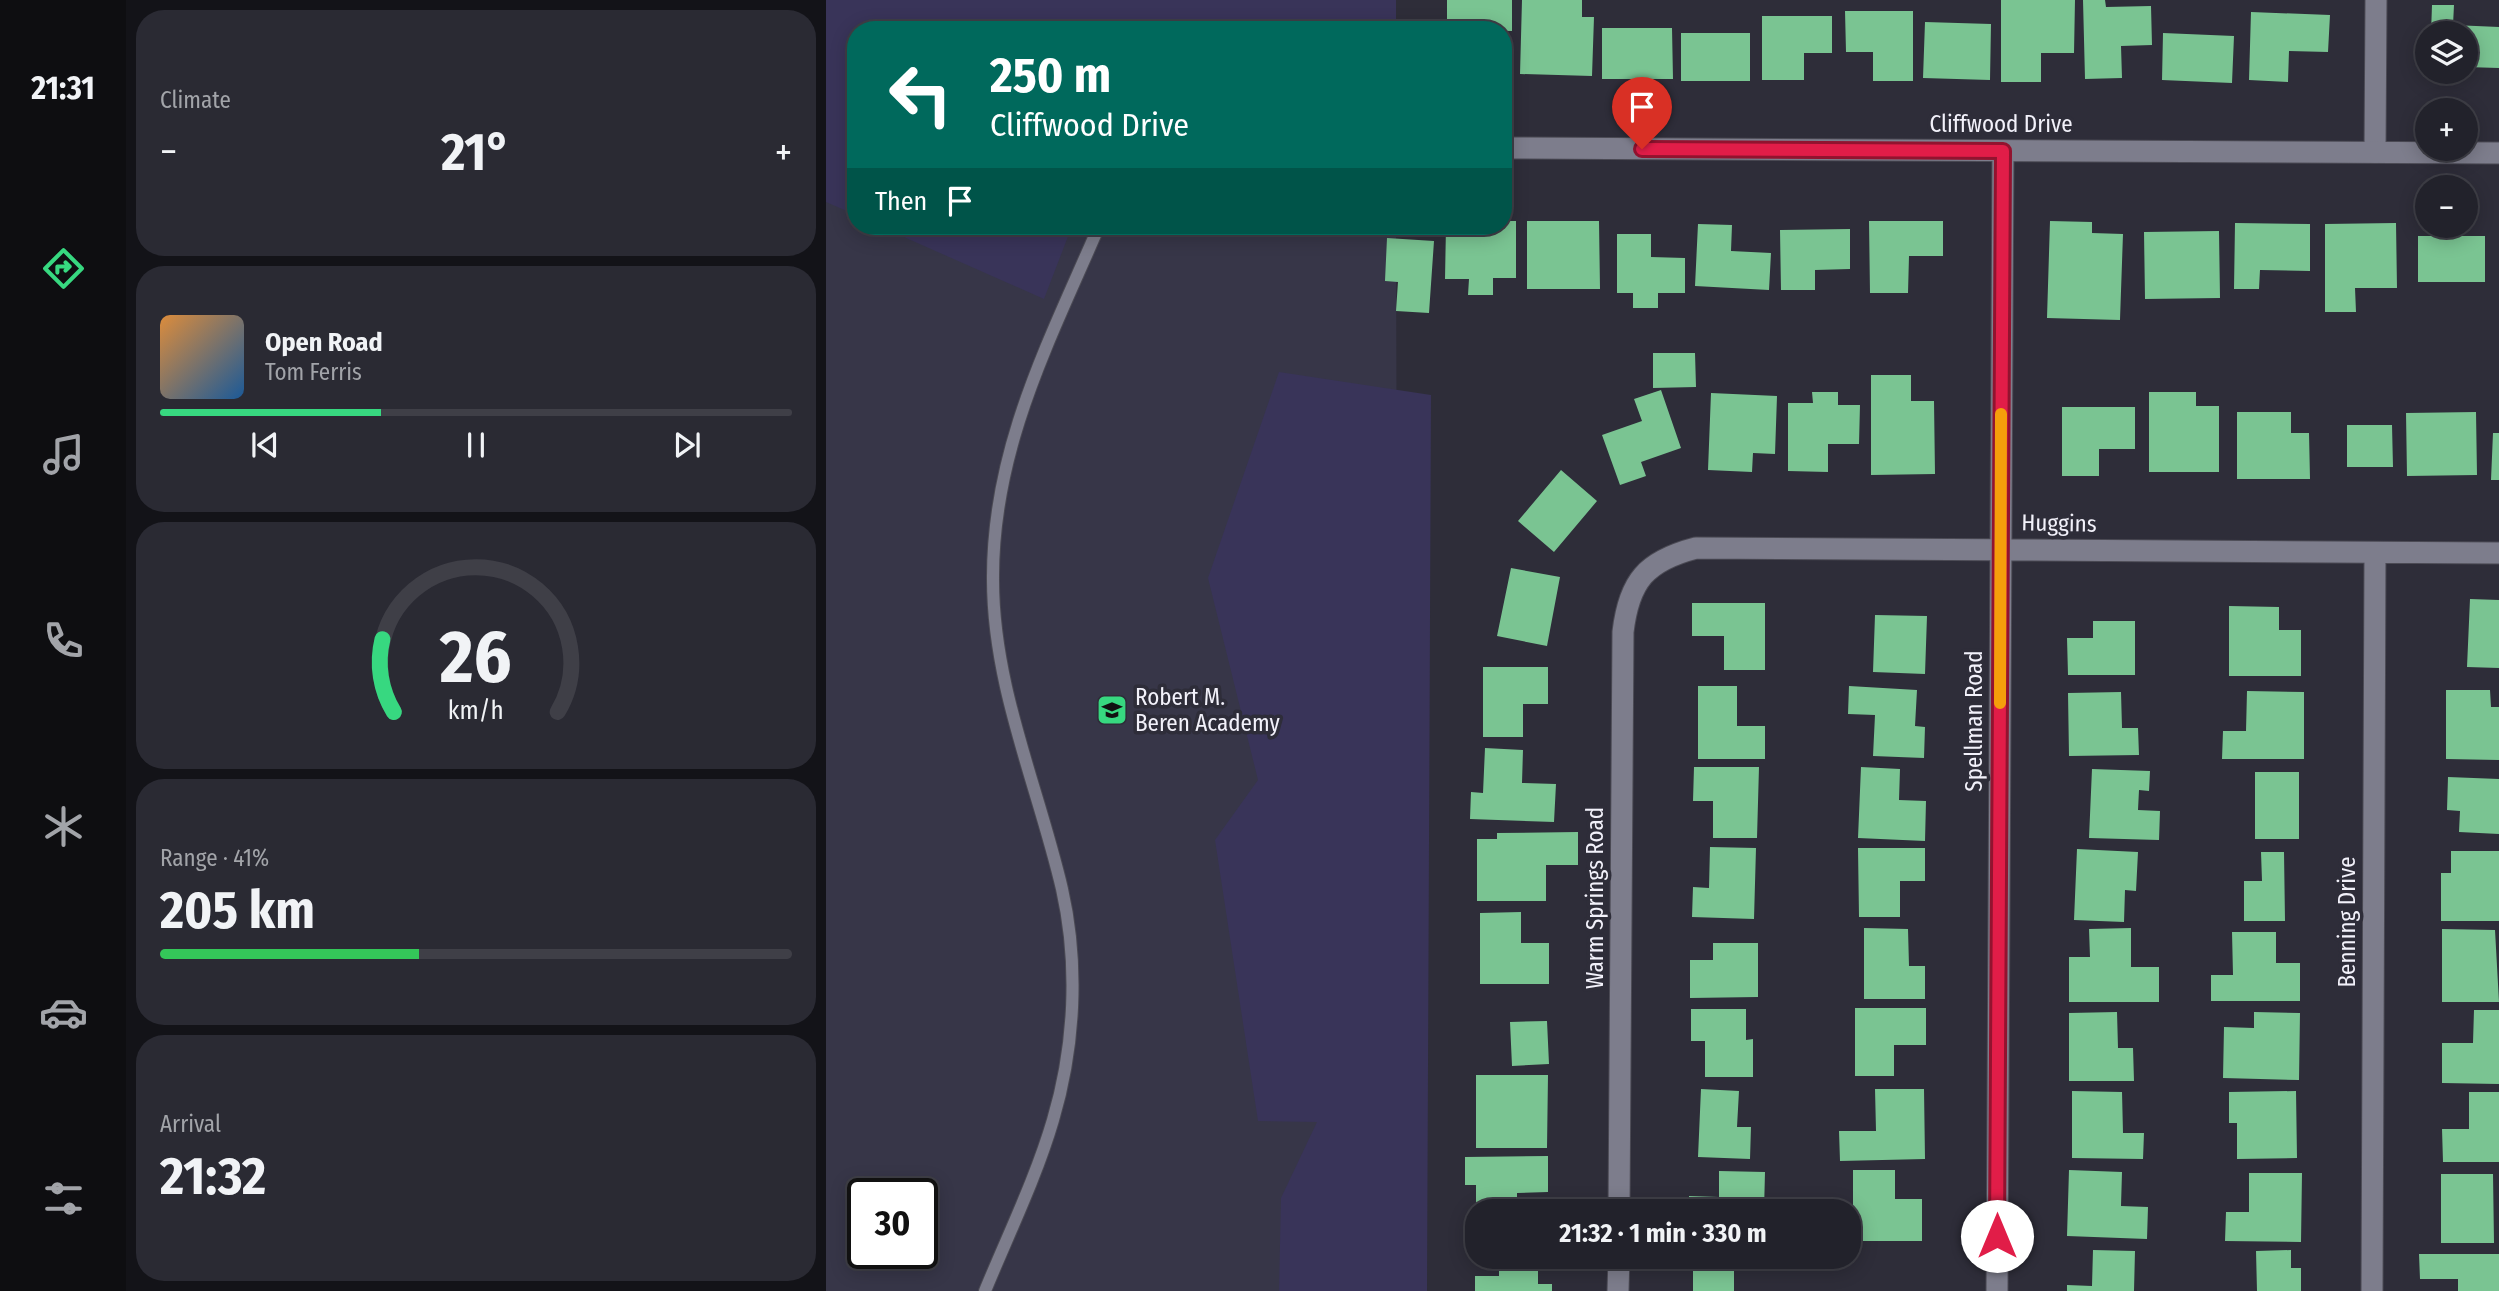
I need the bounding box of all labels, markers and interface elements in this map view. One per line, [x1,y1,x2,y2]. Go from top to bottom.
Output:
map controls [2415,21,2478,238]
button: layers [2415,21,2478,84]
text: 250 m [990,46,1111,105]
icon: left [875,49,966,140]
text: 21:31 [31,69,95,107]
pin [1612,77,1672,149]
text: Climate [160,86,231,114]
icon: arrive [1623,88,1661,126]
button: + [2415,98,2478,161]
text: Cliffwood Drive [990,106,1189,144]
street label: Cliffwood Drive [1929,110,2073,138]
text: 21° [441,121,511,184]
text: − [160,129,177,175]
text: + [775,129,792,175]
button: − [2415,175,2478,238]
icon: arrive [941,182,979,220]
text: Then [875,186,927,217]
icon: directions [39,244,88,293]
text: Open Road [265,327,383,358]
text: Tom Ferris [265,358,362,386]
icon: previous [246,426,284,464]
icon: pause [457,426,495,464]
icon: next [668,426,706,464]
icon: music [39,430,88,479]
street label: Huggins [2021,508,2097,538]
text: 26 [439,614,512,701]
icon: phone [39,616,88,665]
street label: Spellman Road [1960,650,1988,792]
place label: Robert M. Beren Academy [1135,683,1280,737]
school or university icon: Robert M. Beren Academy [1095,693,1129,727]
text: km/h [448,695,504,725]
icon: climate [39,802,88,851]
street label: Warm Springs Road [1581,807,1609,989]
text: Range · 41% [160,844,269,872]
street label: Benning Drive [2333,856,2361,988]
text: 205 km [160,879,315,942]
icon: car [39,988,88,1037]
text: Arrival [160,1110,221,1138]
text: 21:32 [160,1145,266,1208]
icon: filters [39,1174,88,1223]
speed limit sign: 30 [847,1178,938,1269]
position arrow [1960,1199,2034,1273]
text: 21:32 · 1 min · 330 m [1559,1218,1767,1249]

